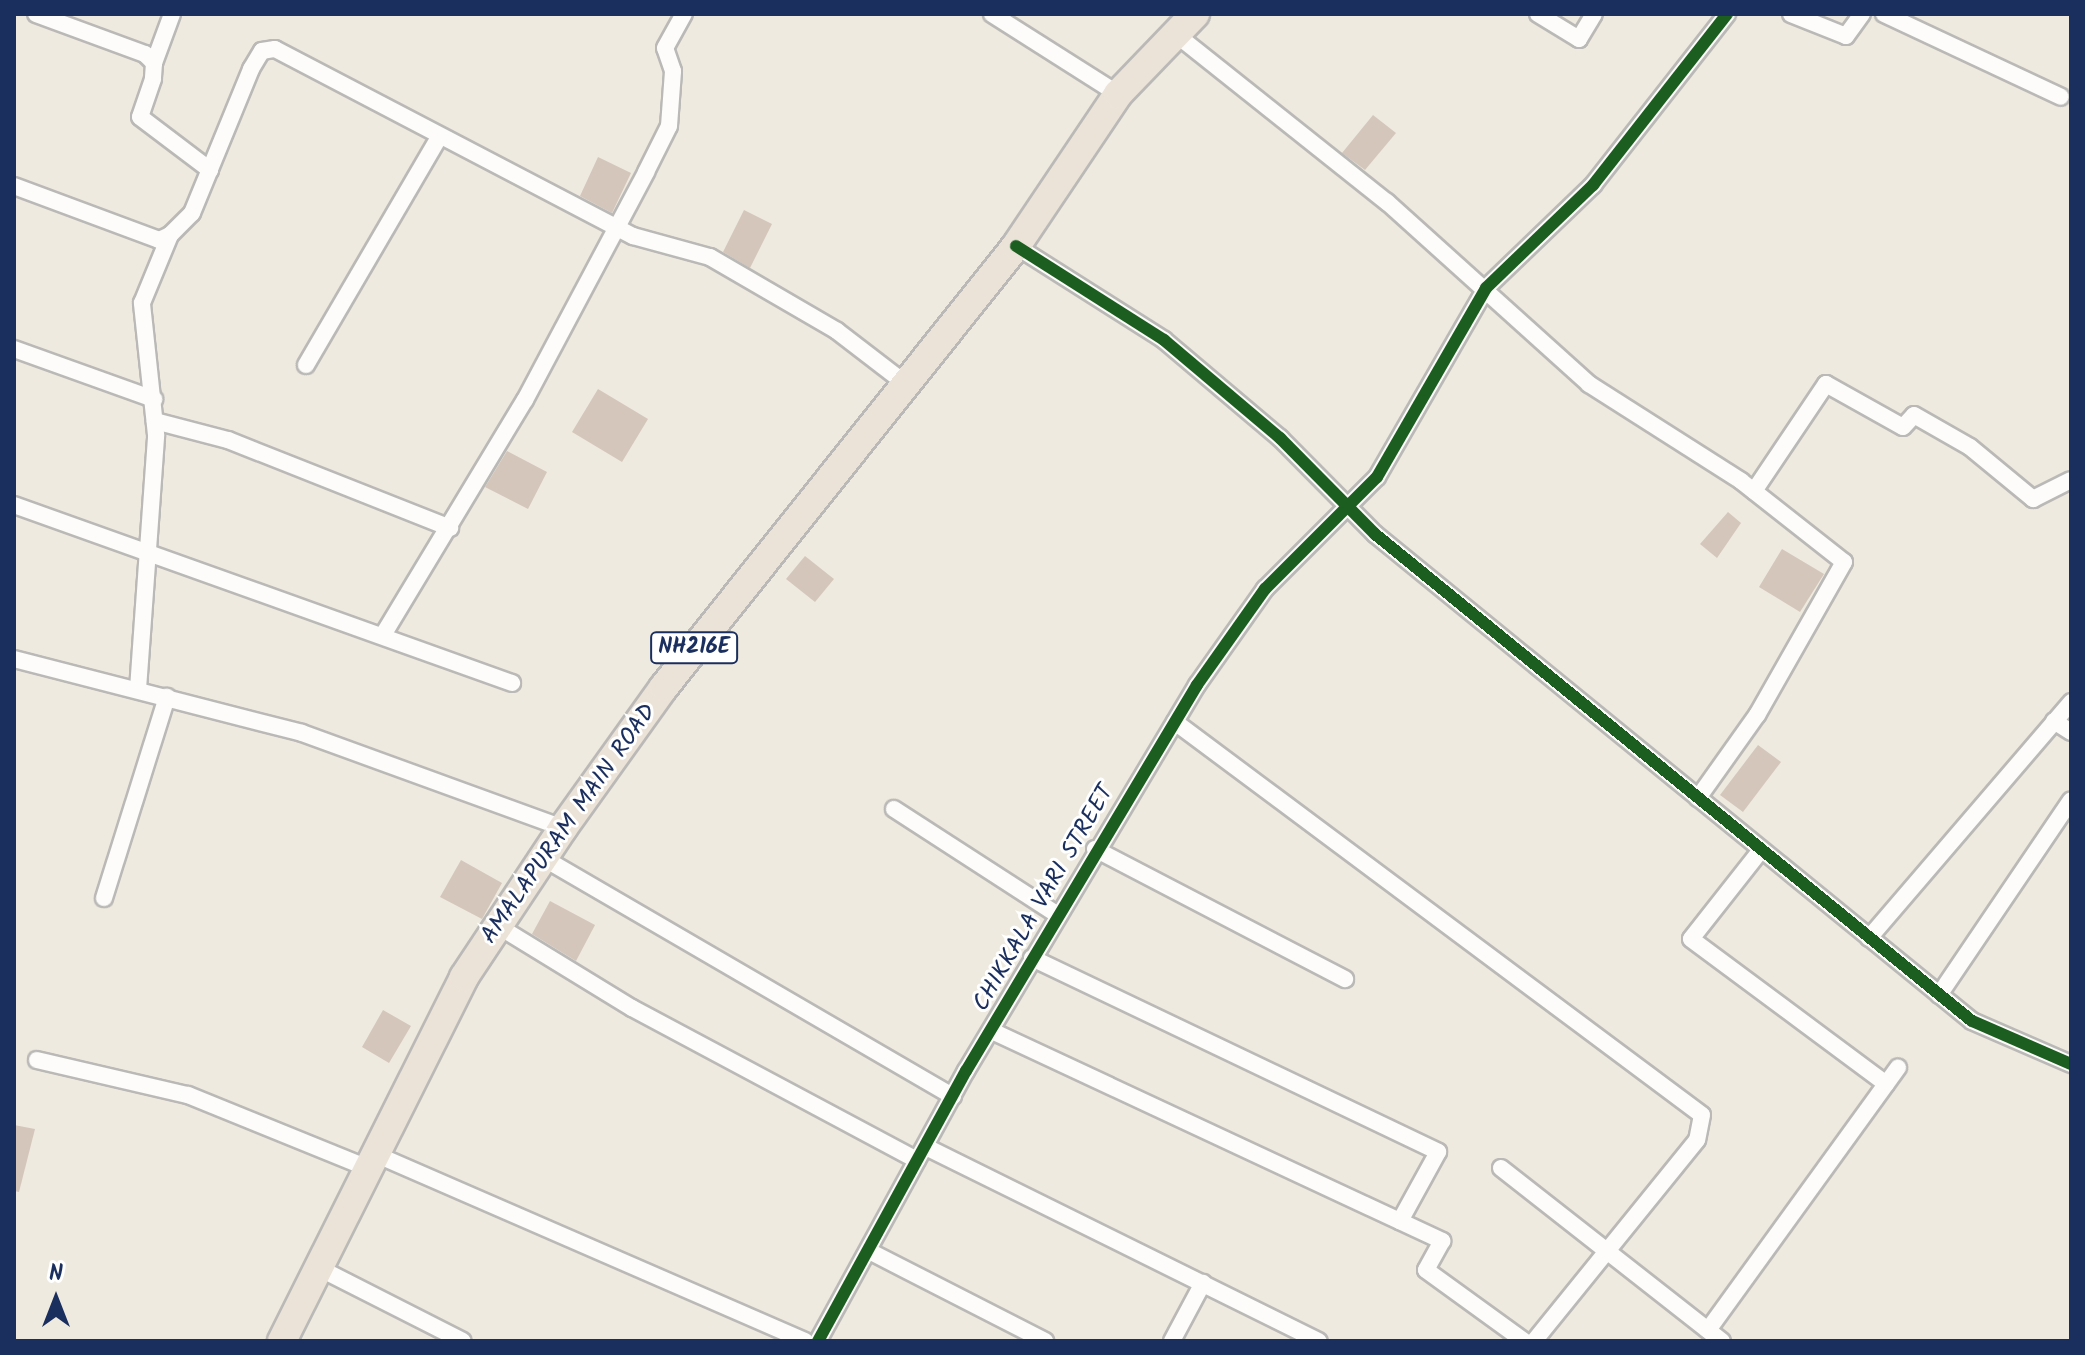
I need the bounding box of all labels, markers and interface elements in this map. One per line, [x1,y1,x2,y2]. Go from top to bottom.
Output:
road number: NH216E [650,630,738,666]
street label: AMALAPURAM MAIN ROAD [475,699,663,949]
street label: CHIKKALA VARI STREET [967,779,1121,1017]
text: N [49,1257,63,1292]
north arrow [16,1259,96,1339]

